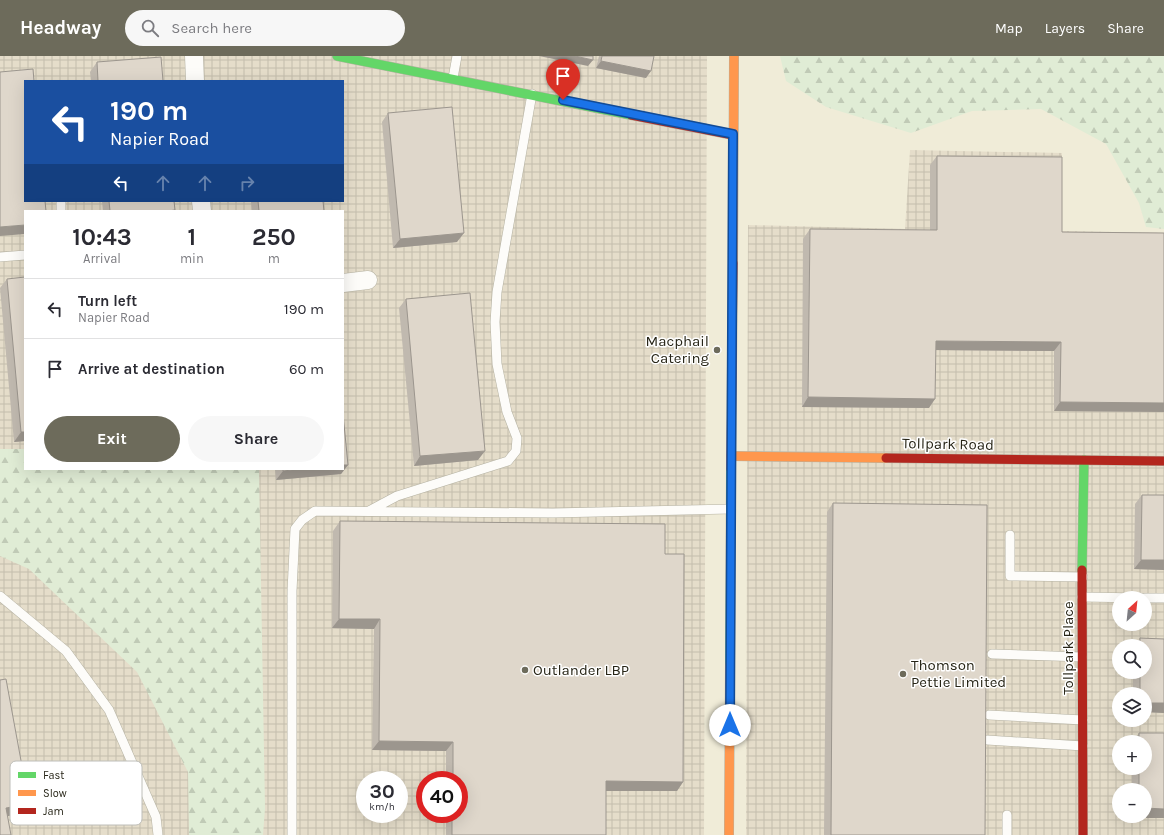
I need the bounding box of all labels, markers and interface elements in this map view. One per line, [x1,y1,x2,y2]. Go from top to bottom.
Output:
search box [125,10,405,46]
text: Headway [20,17,101,39]
icon: search [139,17,161,39]
text: Search here [171,19,252,37]
text: Map [995,20,1023,37]
text: Layers [1045,20,1085,37]
text: Share [1107,20,1144,37]
pin [546,59,580,100]
icon: arrive [552,65,574,87]
text: 190 m [110,94,188,127]
icon: left [44,96,96,148]
text: Napier Road [110,128,210,150]
icon: left [110,172,132,194]
icon: ahead [152,172,174,194]
icon: ahead [194,172,216,194]
icon: right [236,172,258,194]
text: 10:43 [72,223,132,251]
text: 1 [188,223,196,251]
text: 250 [252,223,296,251]
text: Arrival [83,251,121,266]
text: min [180,251,204,266]
text: m [268,251,280,266]
text: Turn left [78,292,137,310]
icon: left [44,298,66,320]
text: 190 m [284,300,324,318]
text: Napier Road [78,310,150,325]
place label: Macphail Catering [646,332,710,367]
marker: Macphail Catering [712,345,722,355]
icon: arrive [44,358,66,380]
text: Arrive at destination [78,360,225,378]
text: 60 m [289,360,324,378]
button: Exit [44,416,180,462]
button: Share [188,416,324,462]
street label: Tollpark Road [902,434,994,454]
north arrow [1112,591,1152,631]
map controls [1112,591,1152,823]
street label: Tollpark Place [1059,601,1077,695]
button: search [1112,639,1152,679]
place label: Thomson Pettie Limited [911,656,1006,691]
place label: Outlander LBP [533,661,629,679]
marker: Outlander LBP [520,665,530,675]
marker: Thomson Pettie Limited [898,669,908,679]
button: layers [1112,687,1152,727]
position arrow [709,704,751,746]
button: + [1112,735,1152,775]
legend [10,761,142,825]
text: Fast [43,769,64,782]
speed limit sign: 40 [416,771,468,823]
text: 30 [369,780,395,803]
button: − [1112,783,1152,823]
text: Slow [43,787,67,800]
text: km/h [369,801,395,813]
text: Jam [43,805,64,818]

